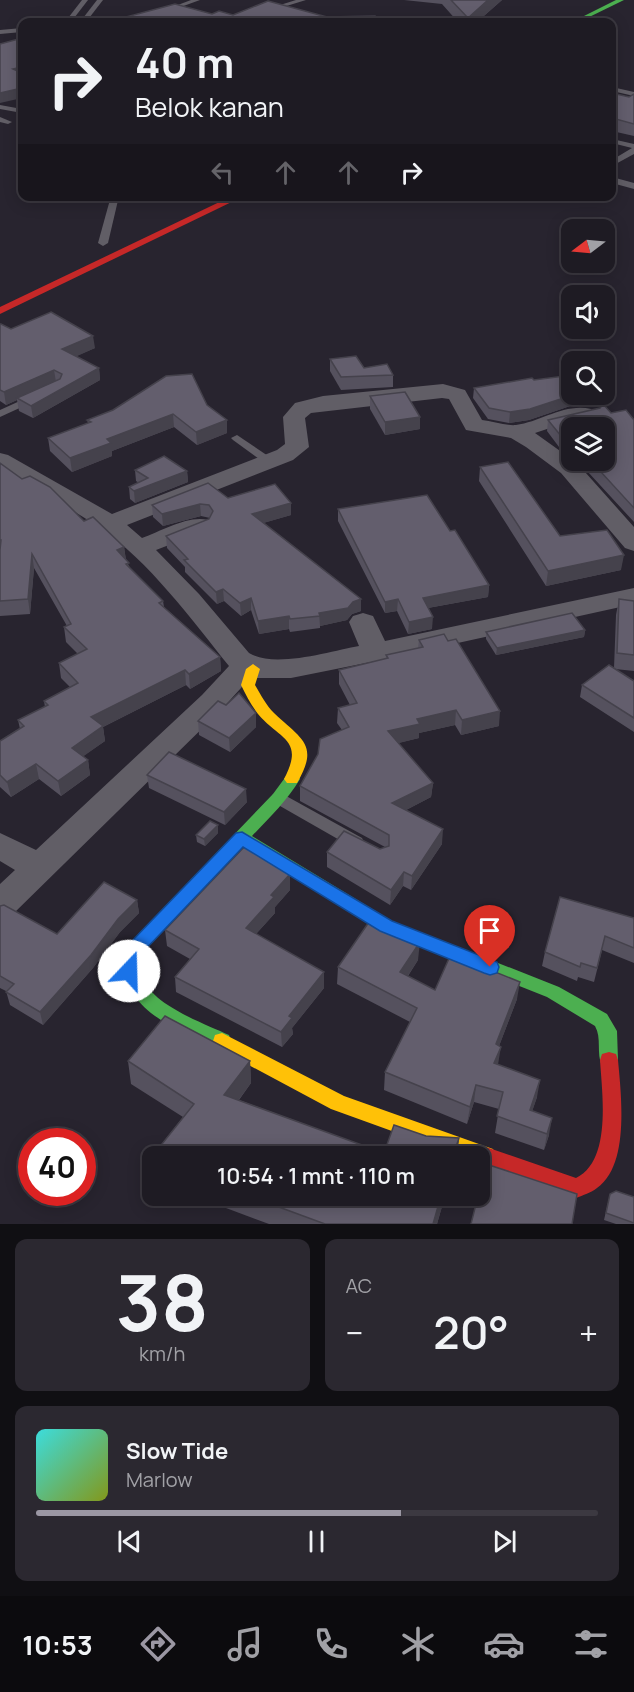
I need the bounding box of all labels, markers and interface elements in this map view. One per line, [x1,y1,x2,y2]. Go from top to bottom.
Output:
text: 40 m [135,33,234,91]
icon: right [36,42,114,120]
text: Belok kanan [135,88,284,125]
icon: left [206,156,239,189]
icon: ahead [269,156,302,189]
icon: ahead [332,156,365,189]
icon: right [395,156,428,189]
north arrow [561,219,615,273]
map controls [561,219,615,471]
button: sound [561,285,615,339]
button: search [561,351,615,405]
button: layers [561,417,615,471]
pin [464,905,515,967]
icon: arrive [473,914,506,947]
position arrow [97,939,161,1003]
speed limit sign: 40 [18,1128,96,1206]
text: 10:54 · 1 mnt · 110 m [217,1161,415,1191]
text: 38 [116,1248,209,1354]
text: AC [346,1272,372,1299]
text: 20° [433,1301,509,1363]
text: − [346,1310,363,1355]
text: + [579,1310,598,1355]
text: km/h [139,1340,186,1367]
text: Slow Tide [126,1436,228,1466]
text: Marlow [126,1466,193,1493]
icon: previous [113,1525,146,1558]
icon: pause [300,1525,333,1558]
icon: next [488,1525,521,1558]
icon: directions [137,1623,179,1665]
icon: music [224,1623,266,1665]
icon: phone [310,1623,352,1665]
icon: climate [397,1623,439,1665]
icon: car [483,1623,525,1665]
icon: filters [570,1623,612,1665]
text: 10:53 [22,1626,93,1663]

